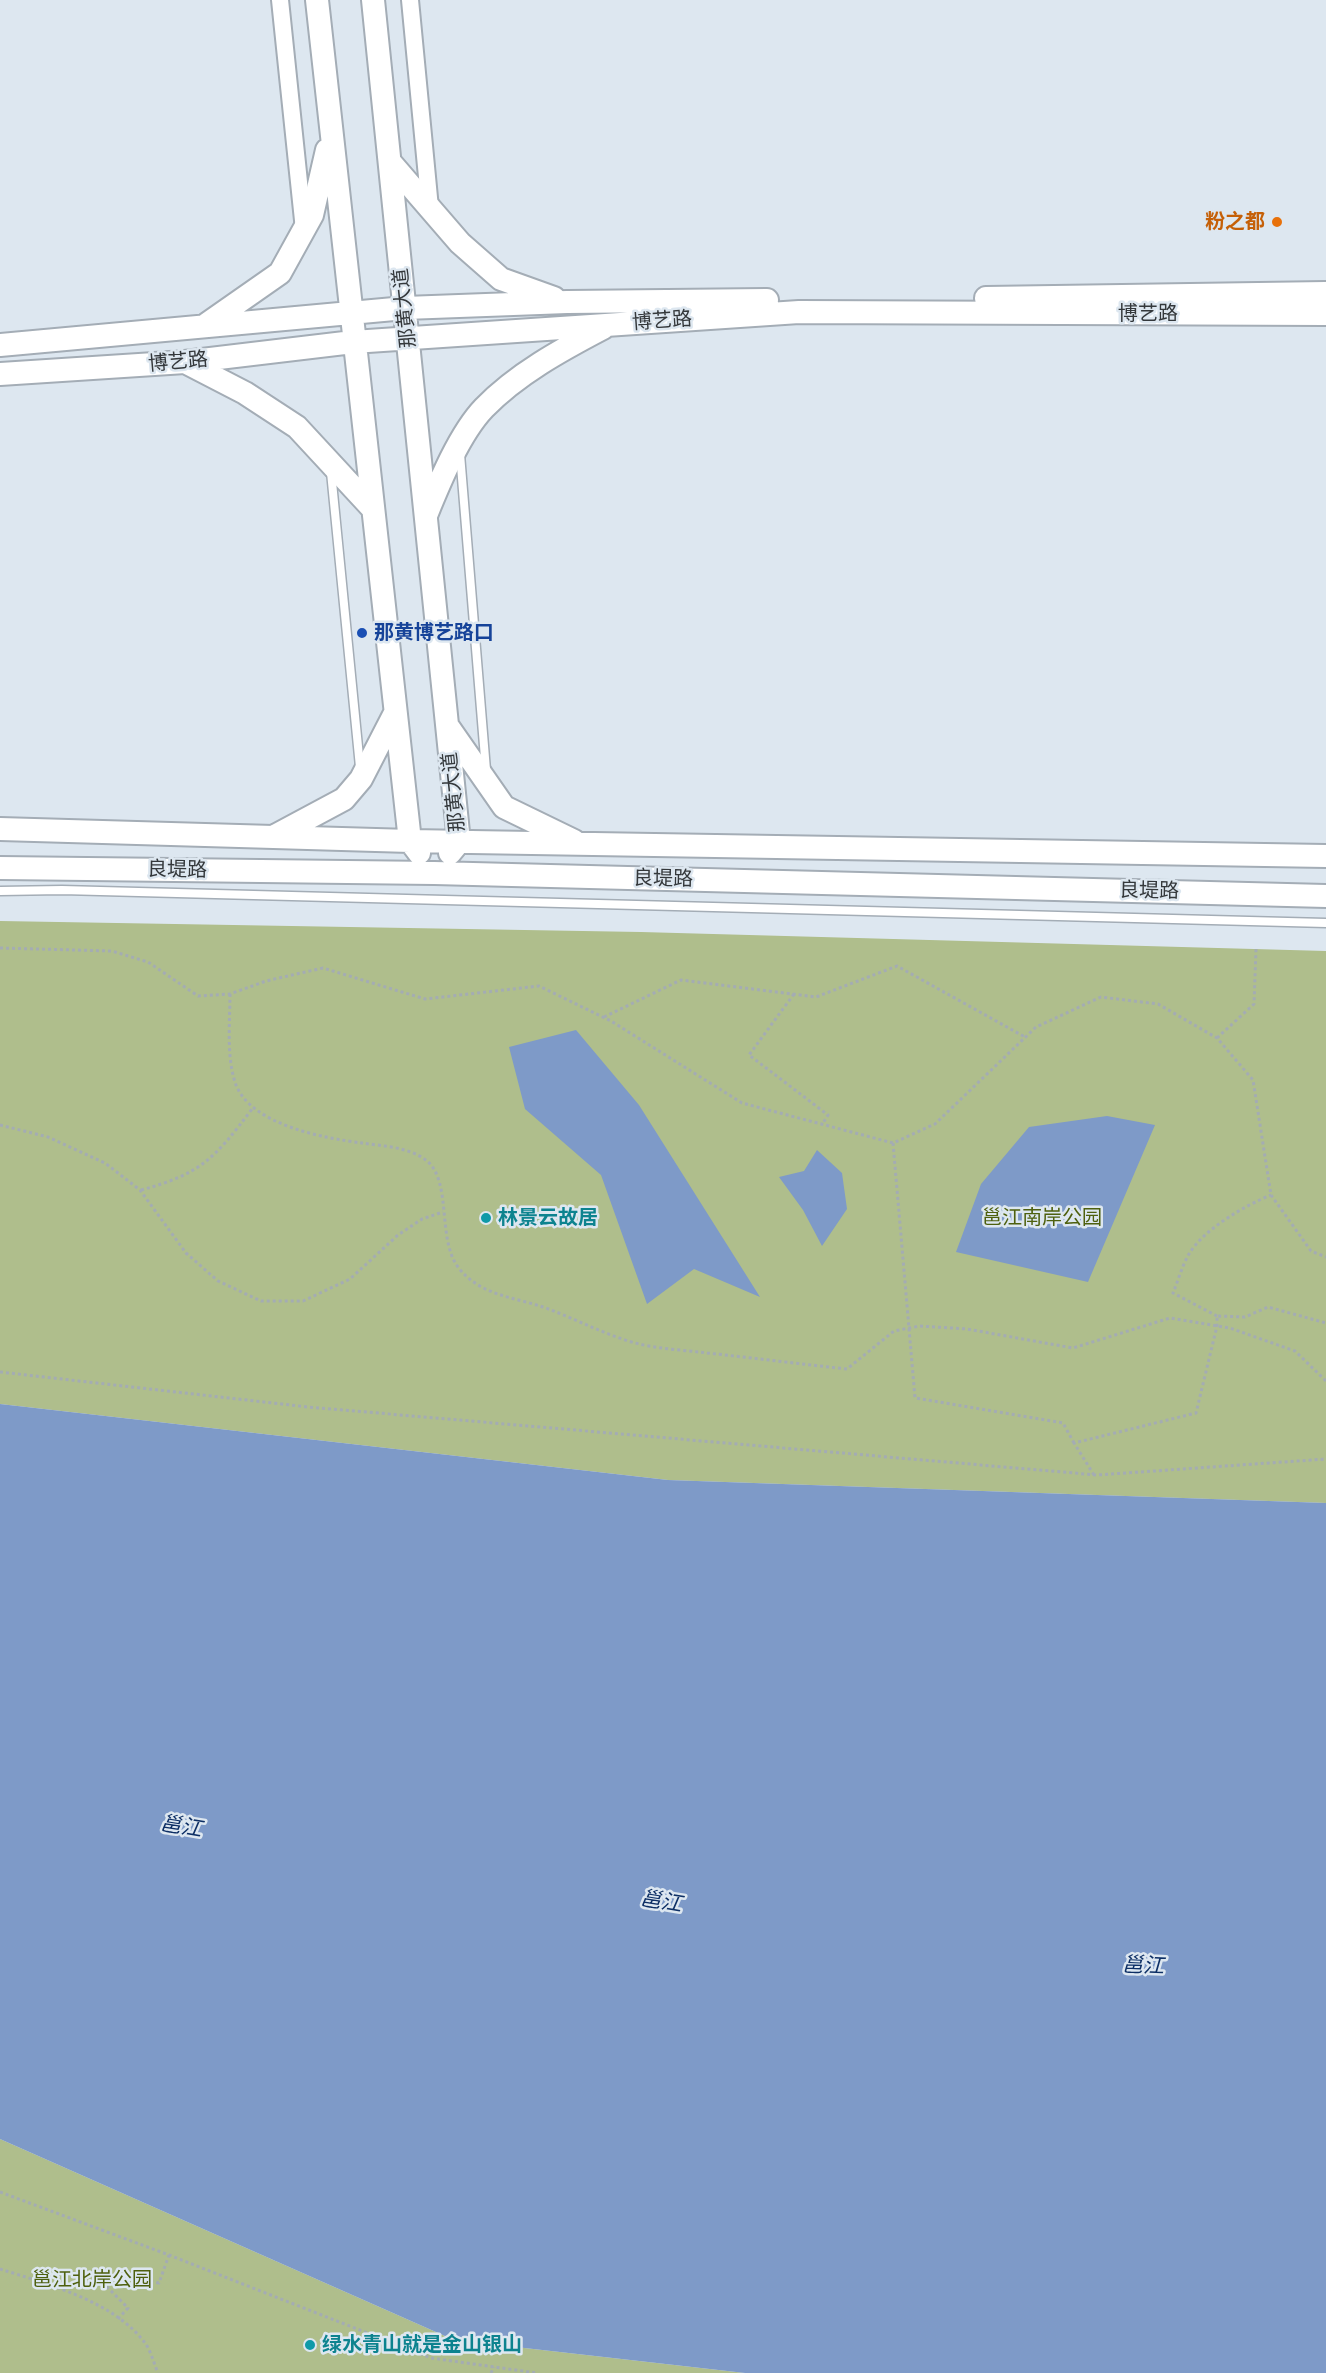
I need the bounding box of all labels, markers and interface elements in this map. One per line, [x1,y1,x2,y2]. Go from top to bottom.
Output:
place label: 粉之都 [1205,210,1265,234]
marker: 粉之都 [1270,215,1284,229]
street label: 那黄大道 [389,267,421,349]
street label: 博艺路 [1118,302,1178,326]
street label: 博艺路 [631,307,693,335]
street label: 博艺路 [147,347,209,377]
place label: 那黄博艺路口 [374,621,494,645]
marker: 那黄博艺路口 [355,626,369,640]
street label: 那黄大道 [438,751,470,833]
street label: 良堤路 [147,857,207,883]
street label: 良堤路 [633,866,693,892]
street label: 良堤路 [1119,878,1179,904]
place label: 林景云故居 [498,1206,598,1230]
park label: 邕江南岸公园 [982,1206,1102,1230]
marker: 林景云故居 [479,1211,493,1225]
water label: 邕江 [158,1811,204,1843]
water label: 邕江 [638,1886,684,1918]
water label: 邕江 [1122,1953,1164,1979]
park label: 邕江北岸公园 [32,2268,152,2292]
place label: 绿水青山就是金山银山 [322,2333,522,2357]
marker: 绿水青山就是金山银山 [303,2338,317,2352]

